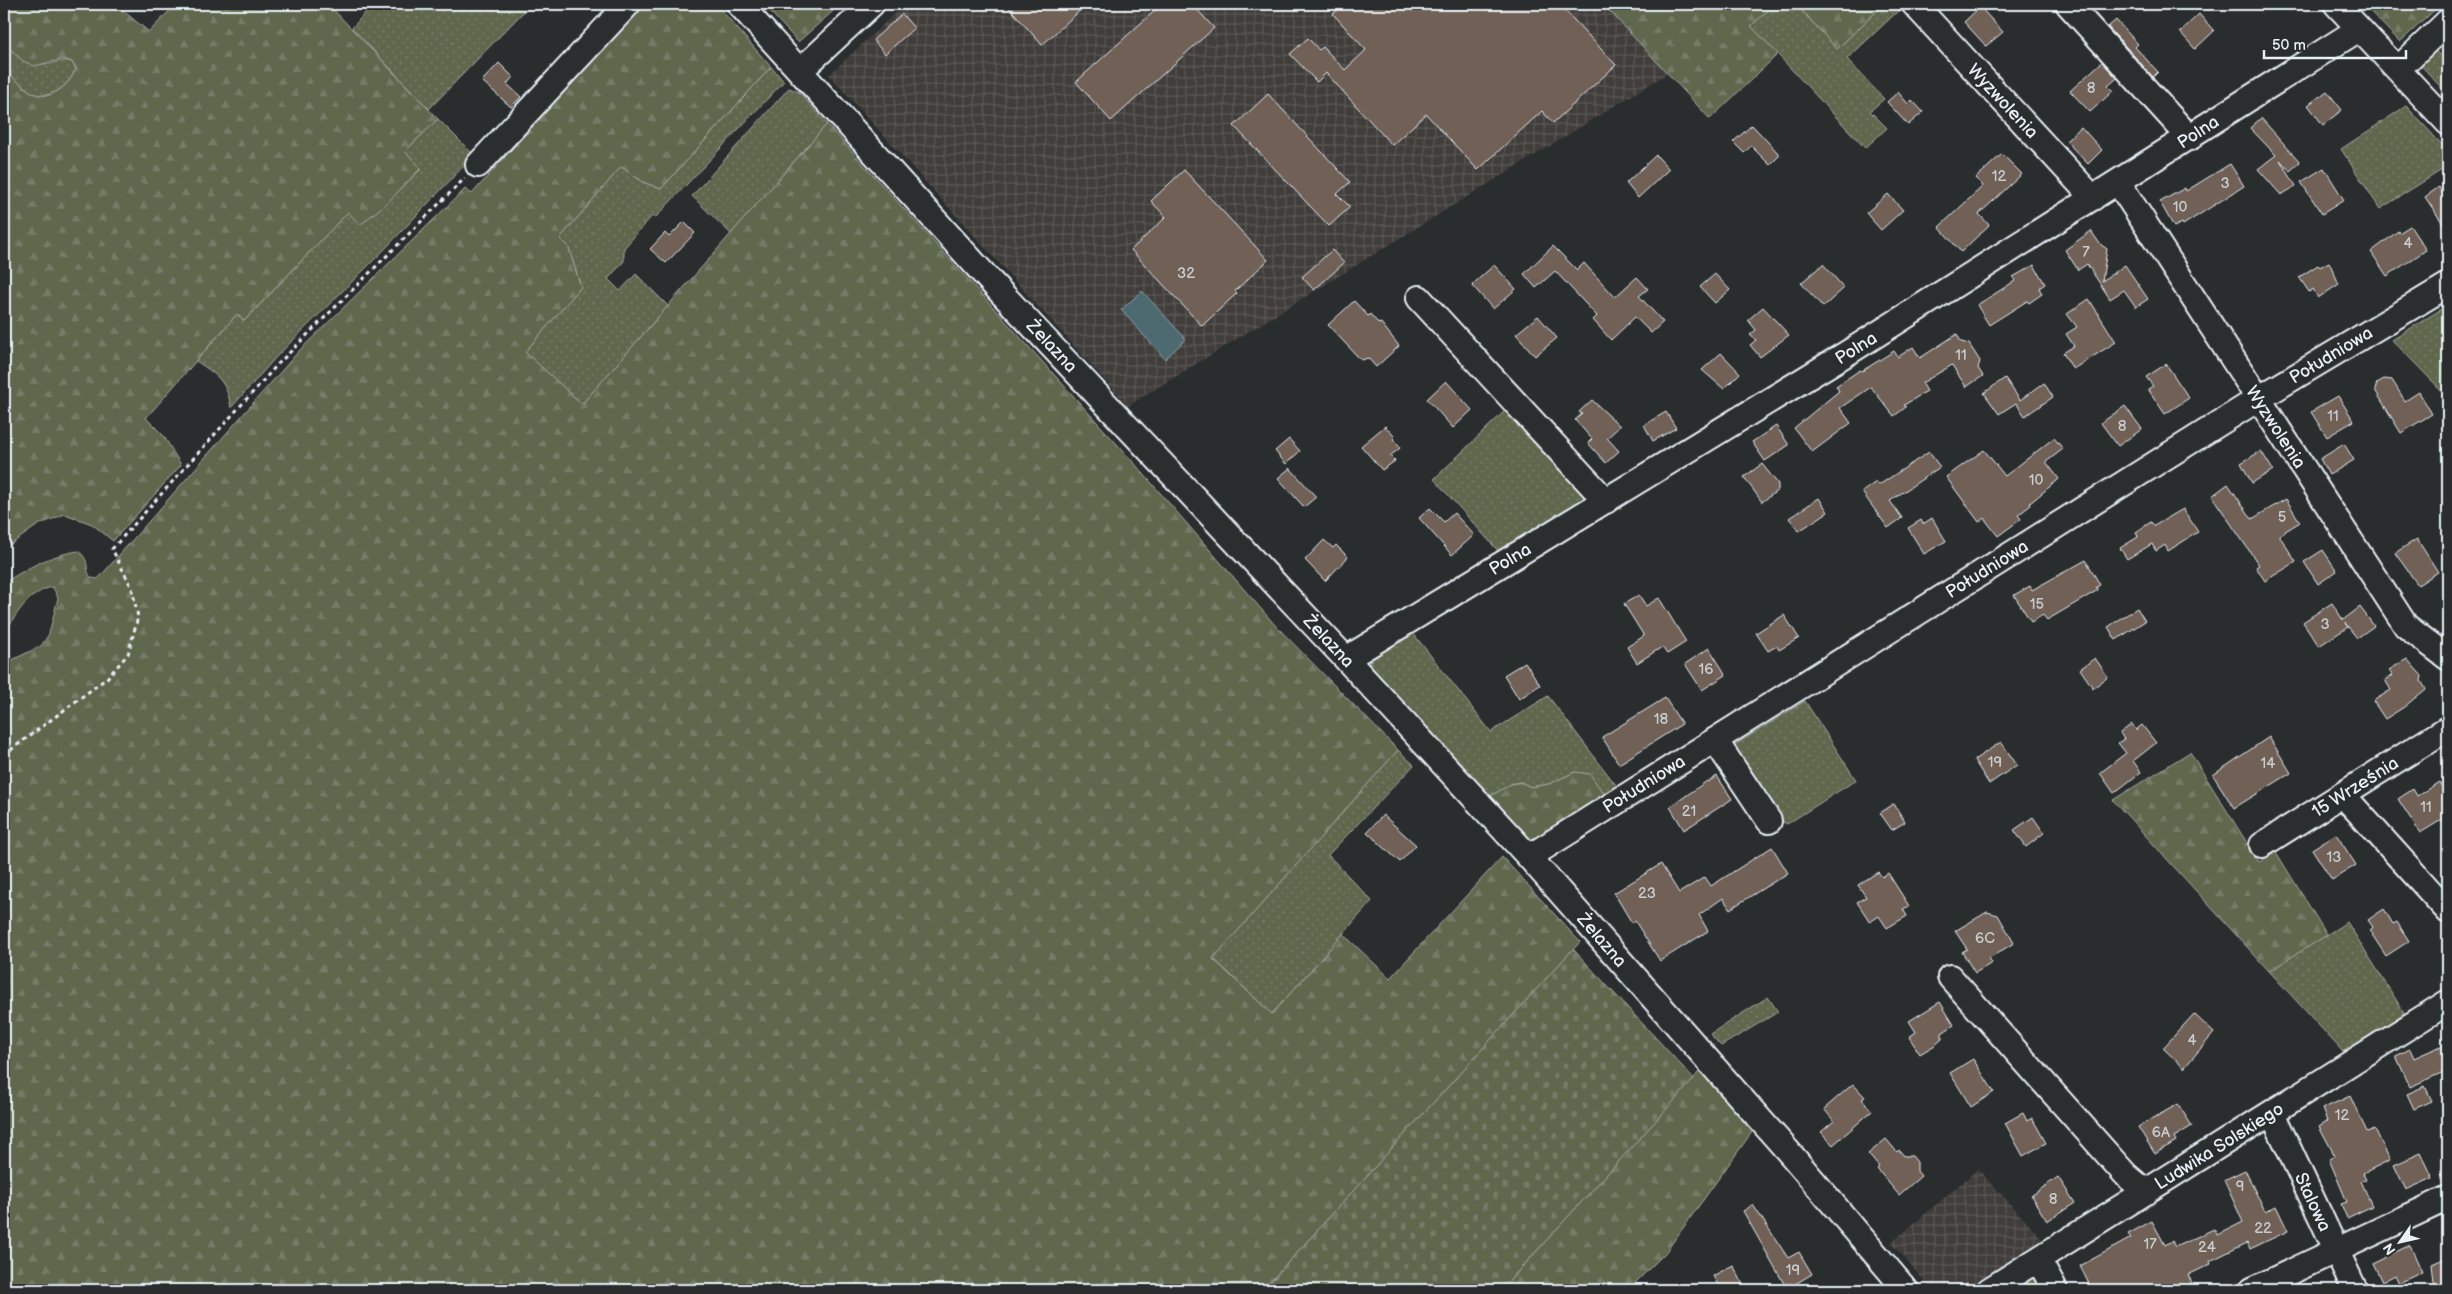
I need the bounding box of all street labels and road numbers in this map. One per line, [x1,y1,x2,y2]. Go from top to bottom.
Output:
street label: Wyzwolenia [1963,60,2042,143]
street label: Polna [2174,111,2223,154]
street label: Żelazna [1021,314,1082,377]
street label: Południowa [2286,322,2377,388]
street label: Polna [1832,328,1881,369]
street label: Wyzwolenia [2241,382,2310,473]
street label: Południowa [1942,536,2032,603]
street label: Polna [1485,539,1535,580]
street label: Żelazna [1298,609,1359,672]
street label: Południowa [1599,751,1689,818]
street label: 15 Września [2308,752,2402,822]
street label: Żelazna [1572,908,1632,972]
street label: Ludwika Solskiego [2151,1098,2288,1195]
street label: Stalowa [2290,1170,2335,1235]

